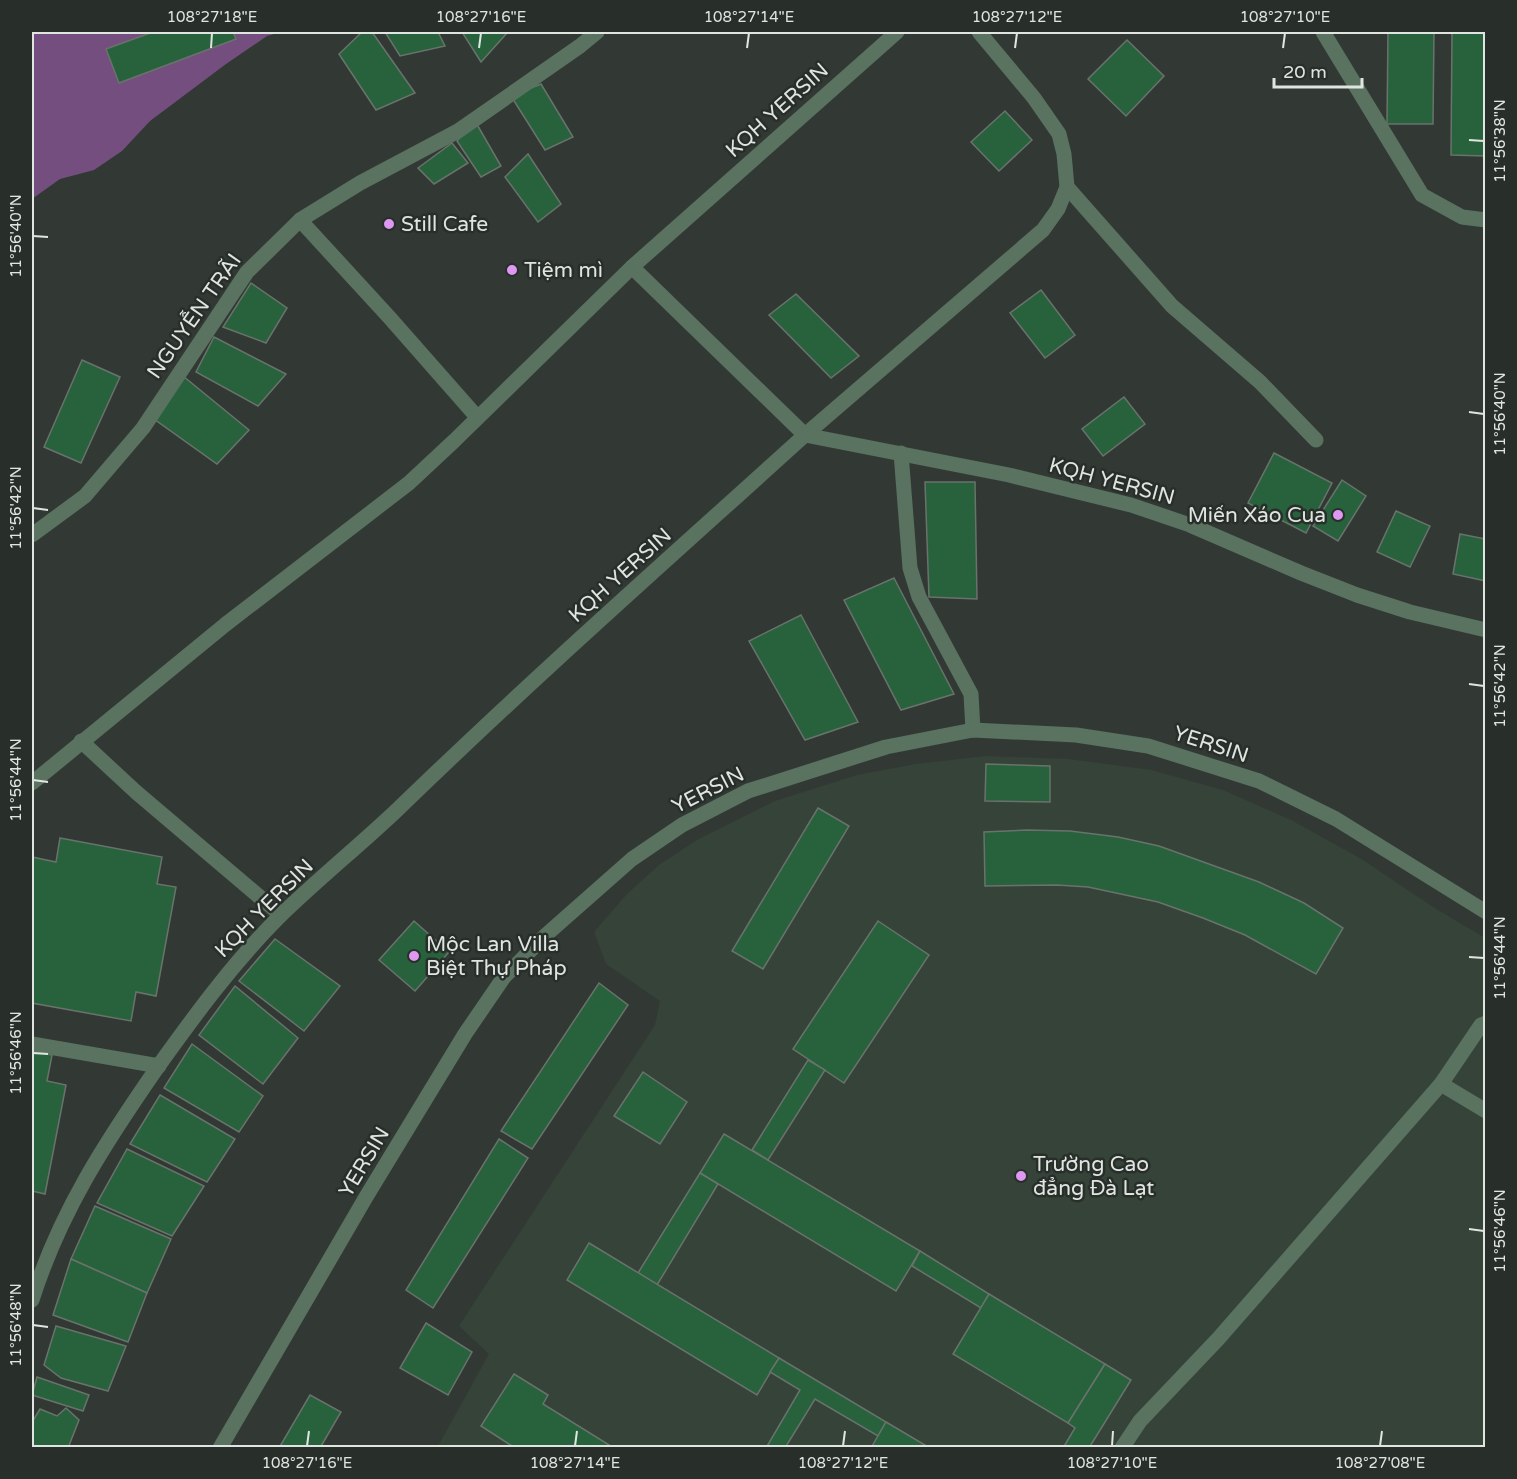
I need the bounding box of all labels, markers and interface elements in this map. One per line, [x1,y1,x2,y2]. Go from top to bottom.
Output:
text: 108°27'18"E [167,8,257,26]
text: 108°27'16"E [436,8,526,26]
text: 108°27'14"E [704,8,794,26]
text: 108°27'12"E [972,8,1062,26]
text: 108°27'10"E [1240,8,1330,26]
scale bar [1274,51,1362,89]
street label: KQH YERSIN [721,58,834,163]
text: 20 m [1283,61,1327,83]
text: 11°56'38"N [1491,99,1509,183]
text: 11°56'40"N [7,194,25,278]
place label: Still Cafe [401,212,488,237]
marker: Still Cafe [382,217,396,231]
street label: NGUYỄN TRÃI [140,248,247,384]
place label: Tiệm mì [524,258,603,283]
marker: Tiệm mì [505,263,519,277]
text: 11°56'40"N [1491,372,1509,456]
street label: KQH YERSIN [1046,453,1178,510]
text: 11°56'42"N [7,466,25,550]
place label: Miến Xáo Cua [1188,503,1326,528]
marker: Miến Xáo Cua [1331,508,1345,522]
street label: KQH YERSIN [564,523,677,628]
text: 11°56'42"N [1491,644,1509,728]
street label: YERSIN [1170,721,1252,768]
text: 11°56'44"N [7,738,25,822]
street label: YERSIN [668,762,748,819]
street label: KQH YERSIN [210,854,319,963]
text: 11°56'44"N [1491,916,1509,1000]
place label: Mộc Lan Villa Biệt Thự Pháp [426,932,567,981]
marker: Mộc Lan Villa Biệt Thự Pháp [407,949,421,963]
text: 11°56'46"N [7,1011,25,1095]
street label: YERSIN [334,1123,395,1202]
place label: Trường Cao đẳng Đà Lạt [1033,1152,1154,1201]
marker: Trường Cao đẳng Đà Lạt [1014,1169,1028,1183]
text: 11°56'46"N [1491,1189,1509,1273]
text: 11°56'48"N [7,1283,25,1367]
text: 108°27'16"E [262,1454,352,1472]
text: 108°27'14"E [530,1454,620,1472]
text: 108°27'12"E [798,1454,888,1472]
text: 108°27'10"E [1067,1454,1157,1472]
text: 108°27'08"E [1335,1454,1425,1472]

